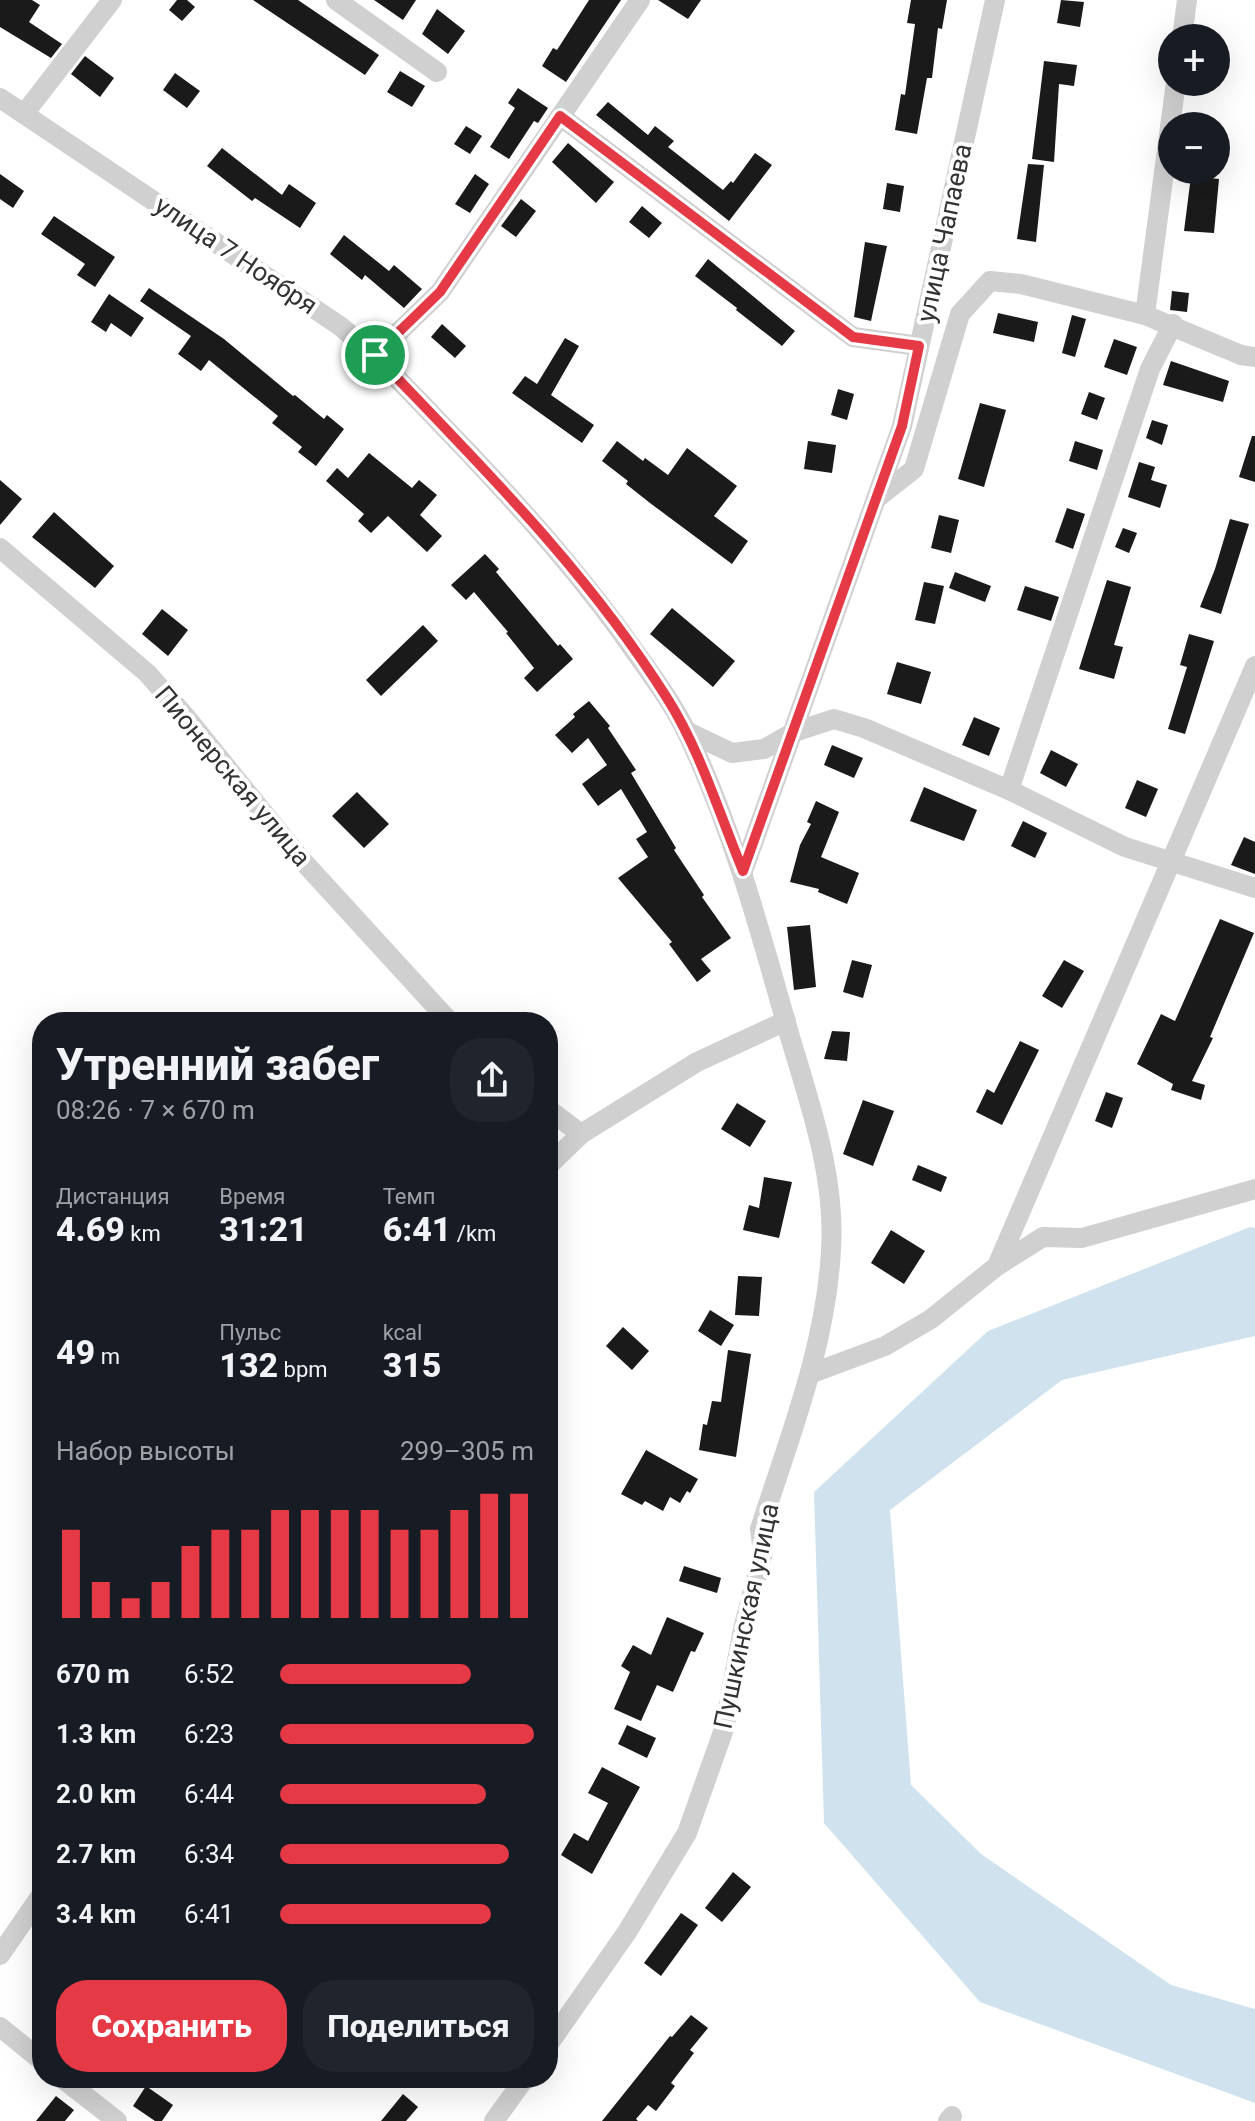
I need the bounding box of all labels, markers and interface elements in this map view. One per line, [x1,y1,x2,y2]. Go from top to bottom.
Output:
map controls [1158,24,1230,184]
button: + [1158,24,1230,96]
button: − [1158,112,1230,184]
street label: улица Чапаева [910,141,978,325]
street label: улица 7 Ноября [149,190,323,320]
pin [341,321,409,389]
icon: arrive [353,333,397,377]
street label: Пионерская улица [149,680,317,872]
button: share [450,1038,534,1122]
text: Утренний забег [56,1039,379,1091]
text: 08:26 · 7 × 670 m [56,1095,255,1125]
text: Дистанция [56,1184,170,1209]
text: Время [219,1184,285,1209]
text: Темп [383,1184,435,1209]
text: 4.69 [56,1209,125,1249]
text: 31:21 [219,1209,308,1249]
text: 6:41 [383,1209,451,1249]
text: km [125,1221,161,1246]
text: /km [451,1221,496,1246]
text: Пульс [219,1320,281,1345]
text: kcal [383,1320,422,1345]
text: 49 [56,1332,95,1372]
text: m [95,1344,120,1369]
text: 132 [219,1345,278,1385]
text: 315 [383,1345,441,1385]
text: bpm [278,1357,328,1382]
text: Набор высоты [56,1436,235,1466]
text: 299–305 m [400,1436,534,1466]
street label: Пушкинская улица [707,1500,785,1732]
text: 670 m [56,1659,130,1689]
text: 6:52 [184,1659,234,1689]
text: 1.3 km [56,1719,136,1749]
text: 6:23 [184,1719,234,1749]
text: 2.0 km [56,1779,136,1809]
text: 6:44 [184,1779,234,1809]
text: 2.7 km [56,1839,136,1869]
text: 6:34 [184,1839,234,1869]
text: 3.4 km [56,1899,136,1929]
text: 6:41 [184,1899,234,1929]
button: Сохранить [56,1980,287,2072]
button: Поделиться [303,1980,534,2072]

